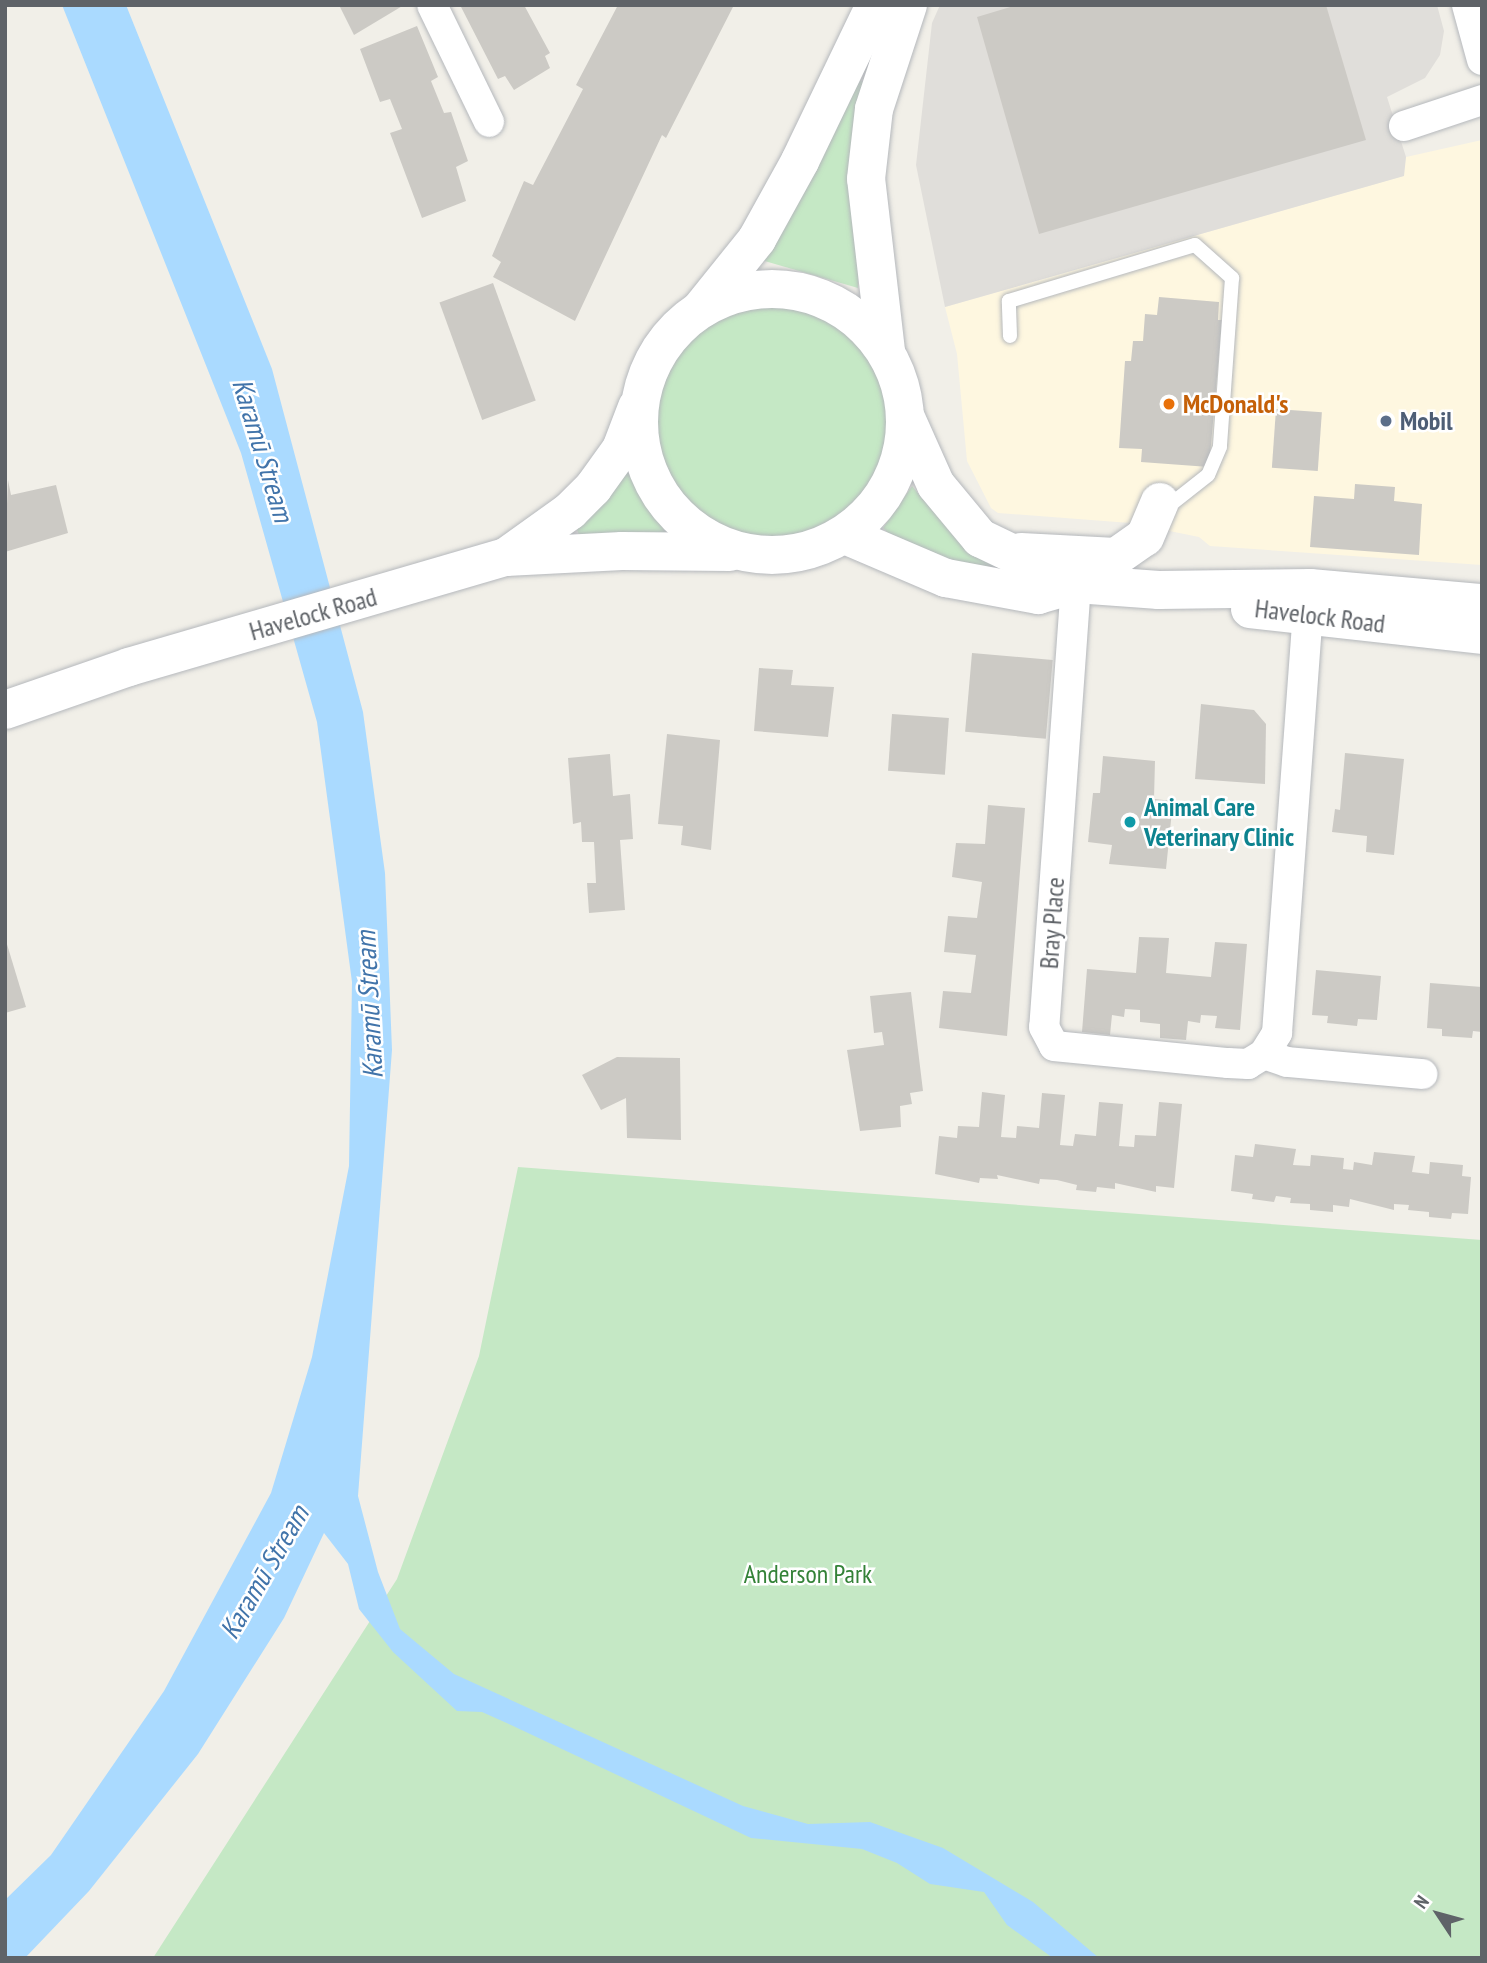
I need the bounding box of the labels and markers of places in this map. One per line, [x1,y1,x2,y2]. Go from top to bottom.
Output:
place label: McDonald's [1183,388,1288,420]
marker: McDonald's [1161,396,1177,412]
place label: Mobil [1400,405,1453,437]
marker: Mobil [1378,413,1394,429]
place label: Animal Care Veterinary Clinic [1144,791,1295,852]
marker: Animal Care Veterinary Clinic [1122,814,1138,830]

